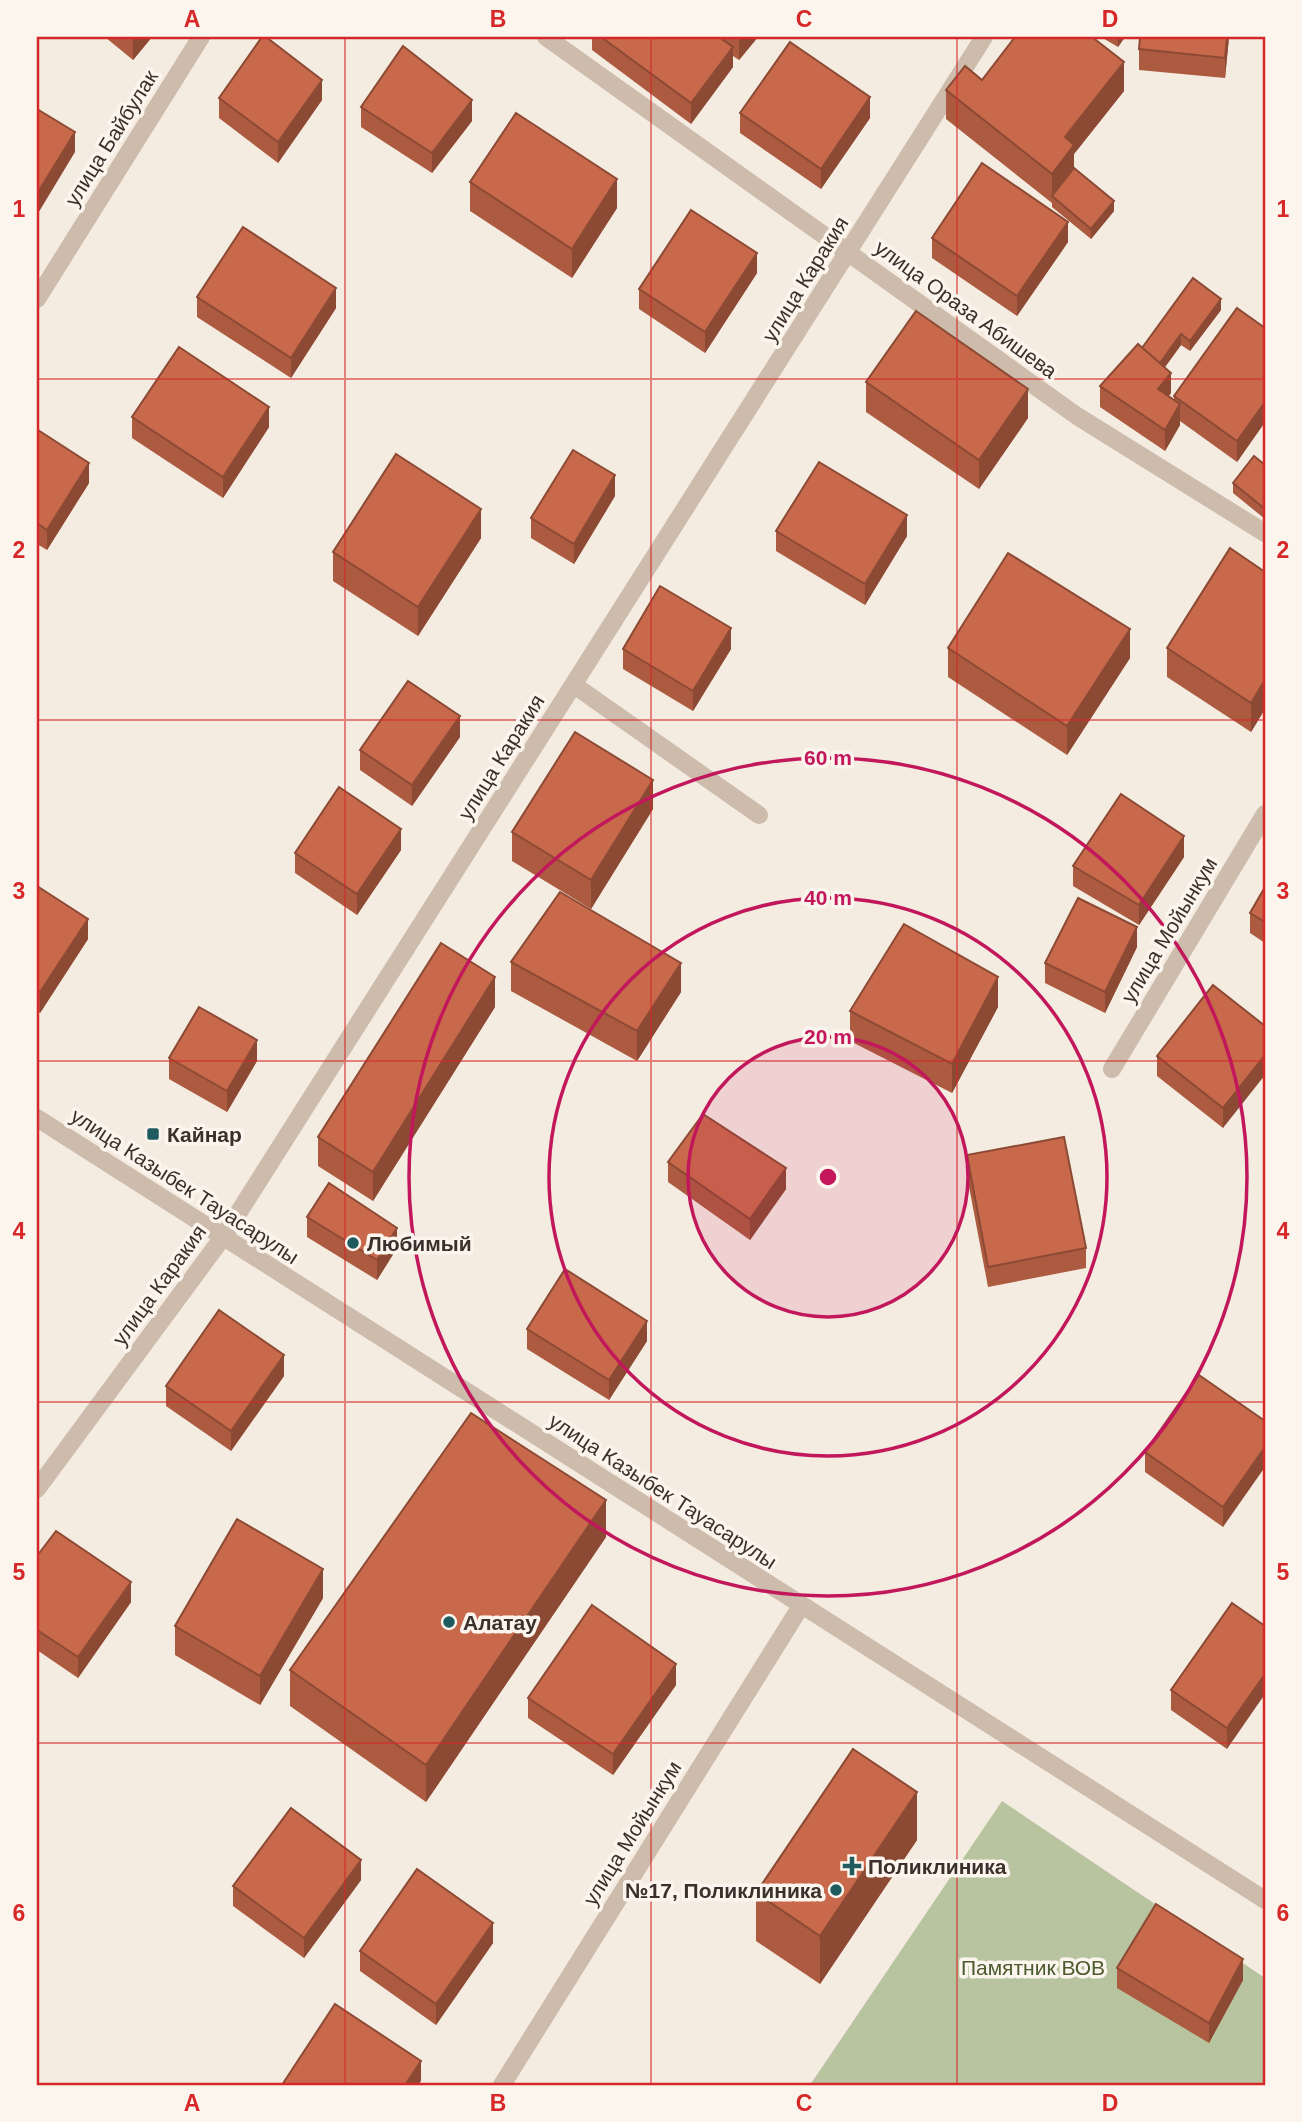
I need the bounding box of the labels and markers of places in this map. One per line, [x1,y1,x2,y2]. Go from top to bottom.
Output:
place label: Кайнар [167,1123,242,1146]
marker: Кайнар [145,1126,161,1142]
centre of rings [816,1165,840,1189]
place label: Любимый [367,1232,472,1255]
marker: Любимый [345,1235,361,1251]
place label: Алатау [463,1611,537,1634]
marker: Алатау [441,1614,457,1630]
place label: Поликлиника [868,1855,1007,1878]
marker: Поликлиника [842,1856,862,1876]
place label: №17, Поликлиника [625,1879,822,1902]
marker: №17, Поликлиника [828,1882,844,1898]

